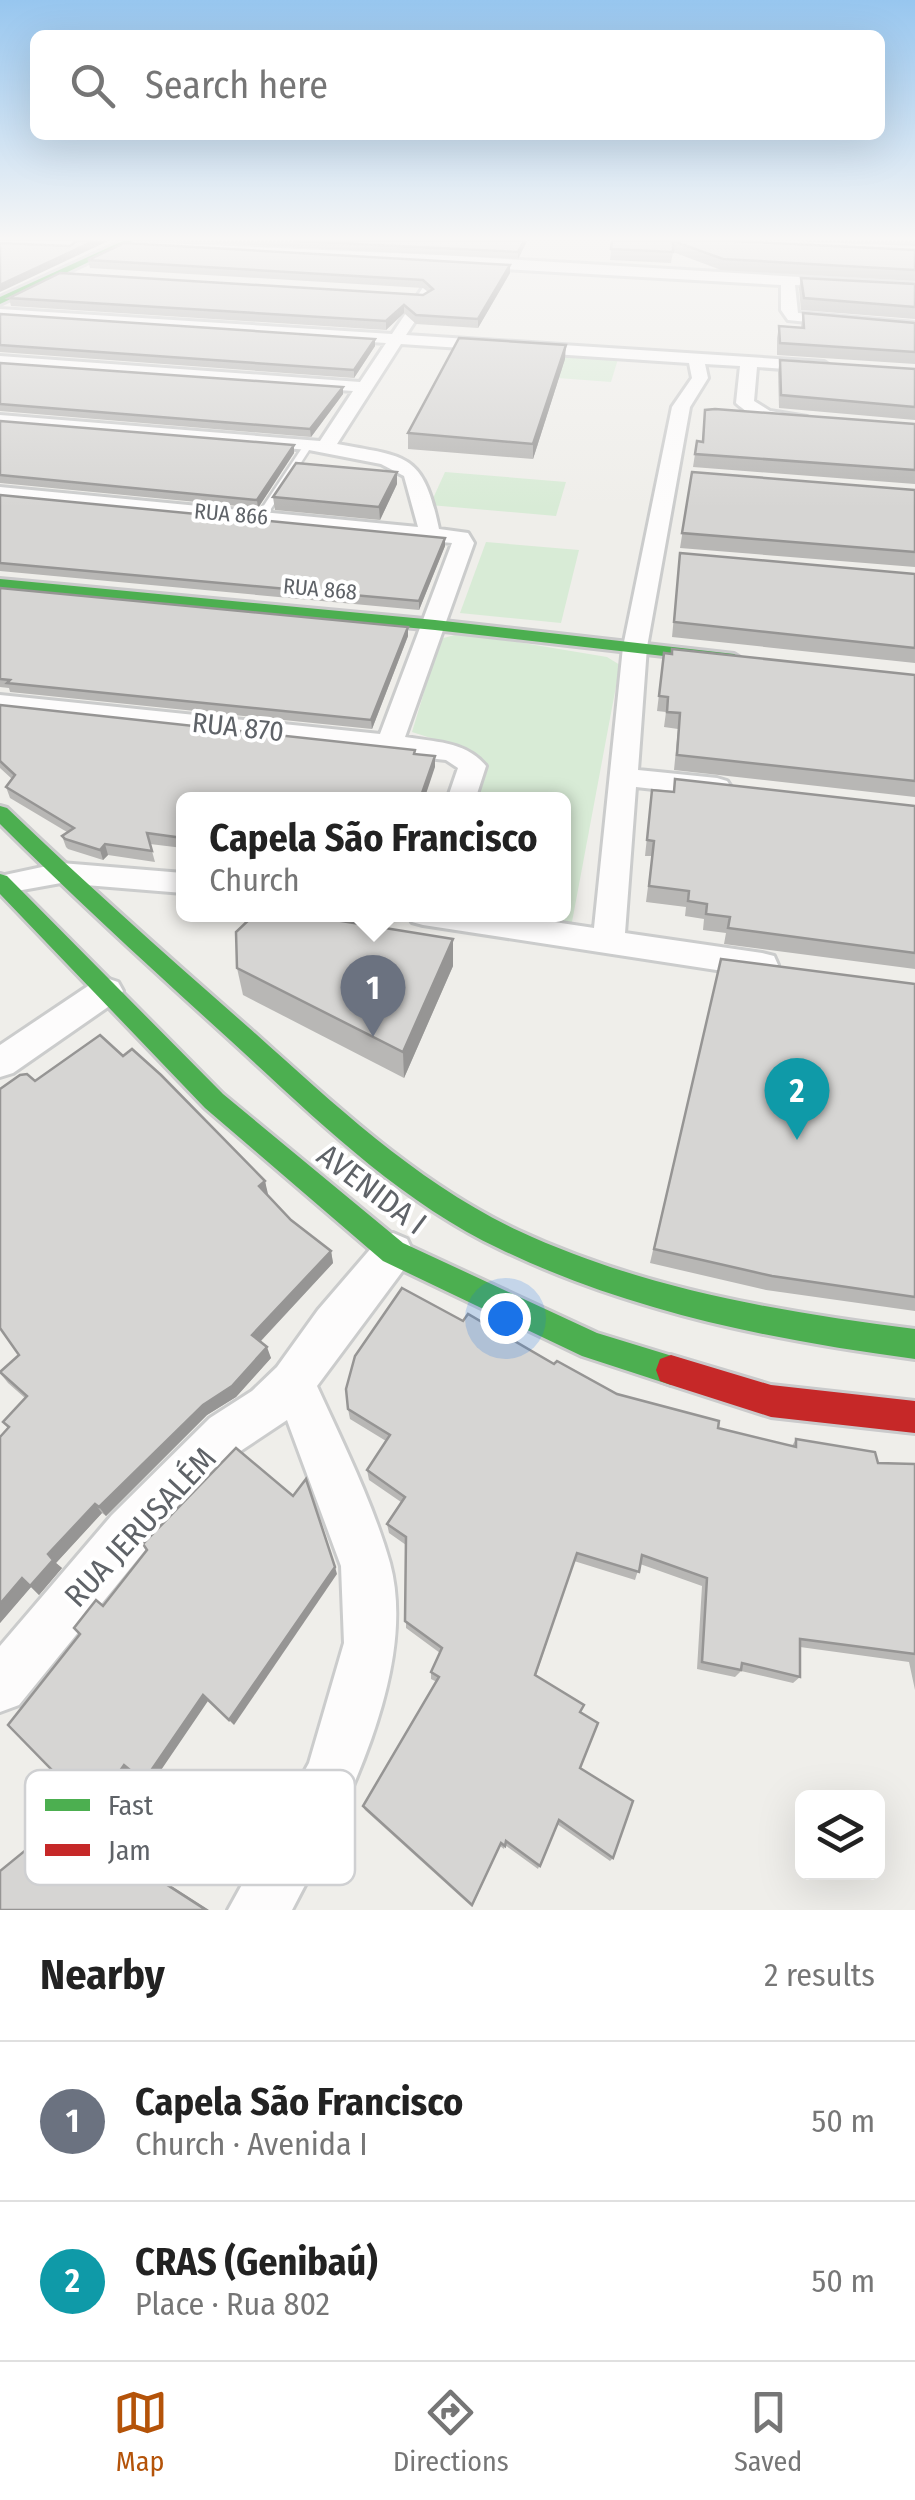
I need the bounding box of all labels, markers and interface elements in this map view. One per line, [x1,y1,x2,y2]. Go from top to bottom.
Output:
search box [30,30,885,140]
icon: search [65,58,120,113]
text: Search here [145,62,328,108]
street label: RUA 866 [193,497,269,531]
street label: RUA 868 [282,572,358,606]
street label: RUA 870 [191,706,285,748]
popup [176,792,571,922]
text: Capela São Francisco [209,815,538,861]
text: Church [209,861,300,899]
pin: 1 [340,954,406,1037]
pin: 2 [764,1058,830,1140]
street label: AVENIDA I [310,1136,434,1242]
your location [480,1293,531,1344]
street label: RUA JERUSALÉM [57,1439,223,1615]
legend [25,1770,355,1885]
text: Fast [108,1789,154,1822]
map controls [795,1790,885,1880]
button: layers [795,1790,885,1880]
text: Jam [108,1834,151,1867]
text: Nearby [40,1950,165,2000]
text: 2 results [764,1956,875,1994]
text: Capela São Francisco [135,2079,463,2125]
text: 1 [66,2102,79,2140]
text: 50 m [812,2102,875,2140]
text: Church · Avenida I [135,2125,368,2163]
text: CRAS (Genibaú) [135,2239,378,2285]
text: 2 [65,2262,80,2300]
text: 50 m [812,2262,875,2300]
text: Place · Rua 802 [135,2285,330,2323]
tab: Map [113,2385,168,2478]
tab: Directions [393,2385,509,2478]
tab: Saved [734,2385,802,2478]

